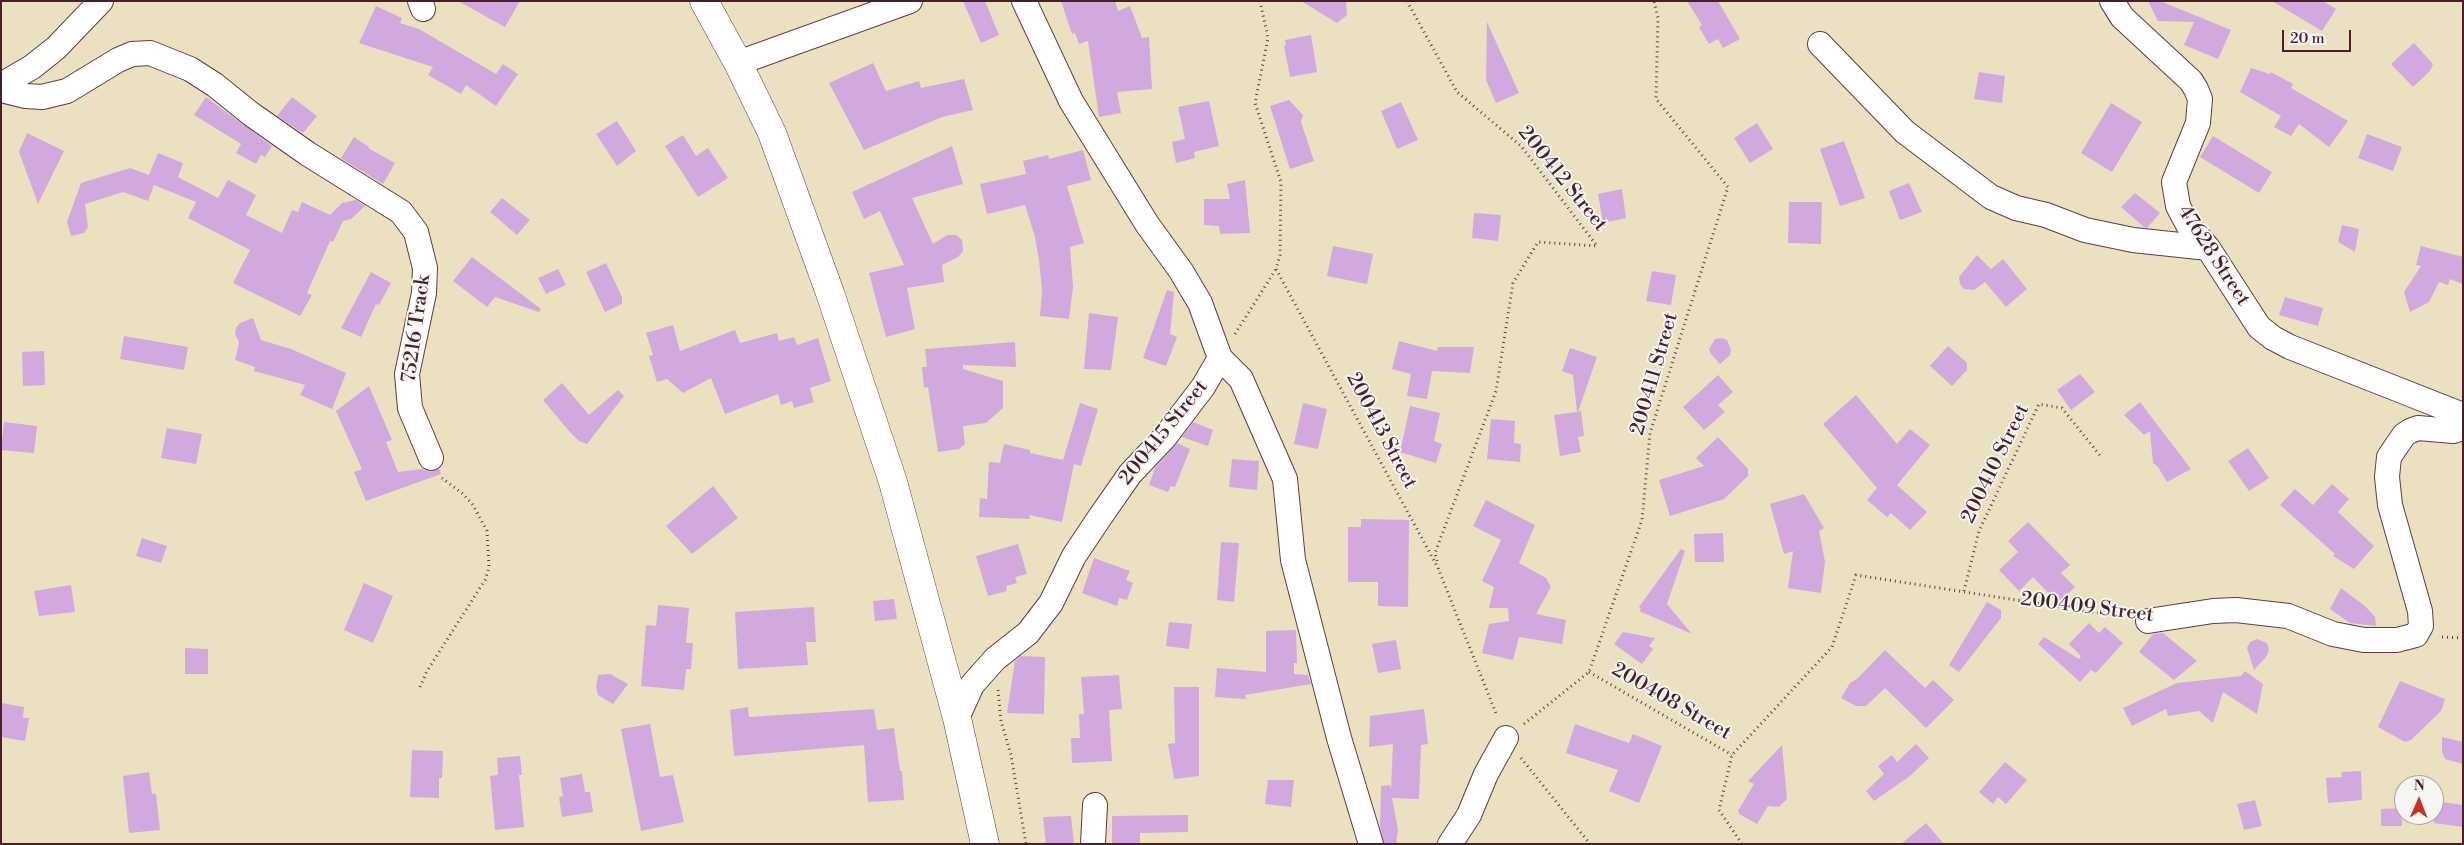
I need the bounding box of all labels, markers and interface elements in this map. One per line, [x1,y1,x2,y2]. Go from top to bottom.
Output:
scale bar [2284,20,2353,52]
text: 20 m [2290,29,2325,48]
street label: 200412 Street [1512,121,1612,237]
street label: 47628 Street [2172,201,2254,311]
street label: 75216 Track [398,273,436,385]
street label: 200411 Street [1626,310,1684,438]
street label: 200413 Street [1340,369,1422,493]
street label: 200415 Street [1114,376,1214,490]
street label: 200410 Street [1957,401,2035,527]
street label: 200409 Street [2019,588,2155,628]
street label: 200408 Street [1607,658,1735,746]
north arrow [2394,775,2444,825]
text: N [2414,777,2425,795]

